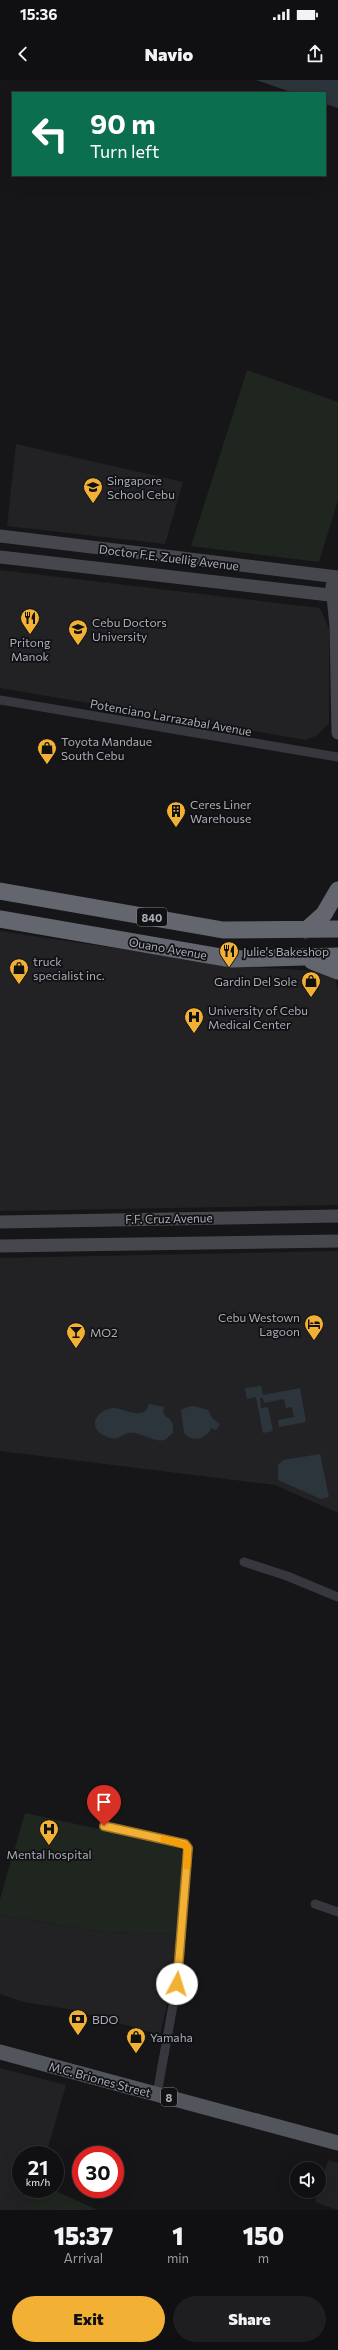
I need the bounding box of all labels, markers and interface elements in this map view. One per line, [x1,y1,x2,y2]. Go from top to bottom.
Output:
text: 15:36 [20,5,58,23]
icon: back [12,43,34,65]
text: Navio [145,43,193,65]
icon: share [304,43,326,65]
text: 90 m [90,106,156,140]
icon: left [24,108,76,160]
text: Turn left [90,140,159,162]
place label: Singapore School Cebu [107,473,175,501]
school or university icon: Singapore School Cebu [82,476,104,504]
street label: Doctor F.E. Zuellig Avenue [98,541,240,573]
restaurant icon: Pritong Manok [19,607,41,635]
place label: Cebu Doctors University [92,615,167,643]
school or university icon: Cebu Doctors University [67,618,89,646]
place label: Pritong Manok [10,635,51,663]
street label: Potenciano Larrazabal Avenue [89,696,253,738]
place label: Toyota Mandaue South Cebu [61,734,152,762]
shop icon: Toyota Mandaue South Cebu [36,737,58,765]
place label: Ceres Liner Warehouse [190,797,251,825]
building icon: Ceres Liner Warehouse [165,800,187,828]
road number: 840 [137,908,167,926]
street label: Ouano Avenue [128,934,208,962]
restaurant icon: Julie's Bakeshop [218,940,240,968]
place label: Julie's Bakeshop [243,944,329,959]
place label: truck specialist inc. [33,954,105,982]
shop icon: truck specialist inc. [8,957,30,985]
shop icon: Gardin Del Sole [300,970,322,998]
place label: Gardin Del Sole [214,974,297,988]
place label: University of Cebu Medical Center [208,1003,308,1031]
hospital icon: University of Cebu Medical Center [183,1006,205,1034]
street label: F.F. Cruz Avenue [125,1210,213,1226]
place label: Cebu Westown Lagoon [218,1310,300,1338]
hotel icon: Cebu Westown Lagoon [303,1313,325,1341]
bar icon: MO2 [65,1321,87,1349]
place label: MO2 [90,1325,118,1339]
pin [87,1785,121,1826]
icon: arrive [93,1791,115,1813]
hospital icon: Mental hospital [38,1818,60,1846]
place label: Mental hospital [6,1847,92,1861]
position arrow [156,1963,198,2005]
bank icon: BDO [67,2008,89,2036]
place label: BDO [92,2012,119,2026]
shop icon: Yamaha [125,2026,147,2054]
place label: Yamaha [150,2030,193,2044]
street label: M.C. Briones Street [47,2059,153,2099]
road number: 8 [161,2088,177,2106]
speed limit sign: 30 [72,2146,124,2198]
text: 21 [28,2155,48,2179]
map controls [290,2162,326,2198]
button: sound [290,2162,326,2198]
text: km/h [26,2176,50,2188]
text: 15:37 [54,2221,113,2250]
text: 1 [172,2221,184,2250]
text: 150 [243,2221,284,2250]
text: Arrival [64,2250,103,2266]
text: min [167,2250,189,2266]
text: m [258,2250,269,2266]
button: Exit [12,2296,165,2342]
button: Share [173,2296,326,2342]

